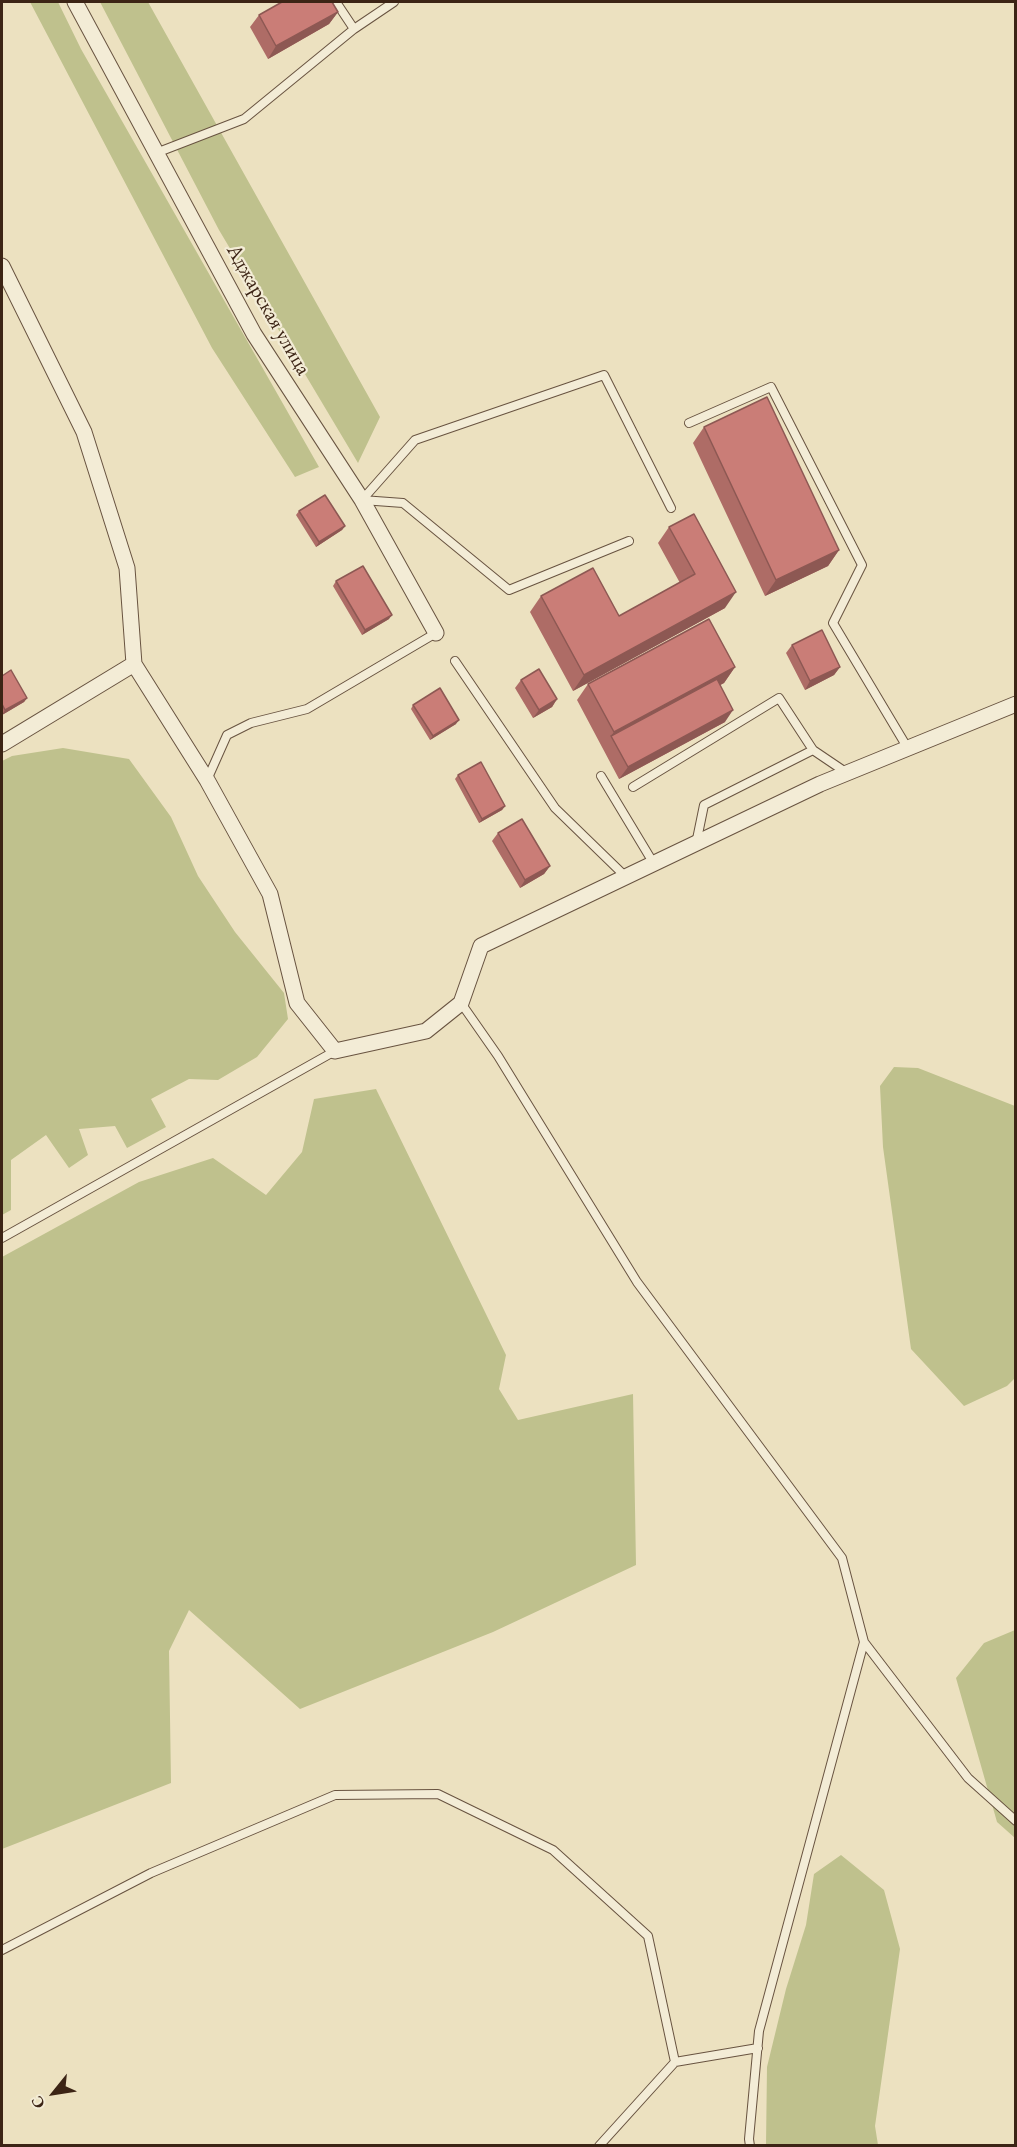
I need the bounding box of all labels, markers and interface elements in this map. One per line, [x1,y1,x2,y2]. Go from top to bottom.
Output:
street label: Аджарская улица [220,240,316,380]
north arrow [24,2063,84,2123]
text: С [26,2092,50,2112]

